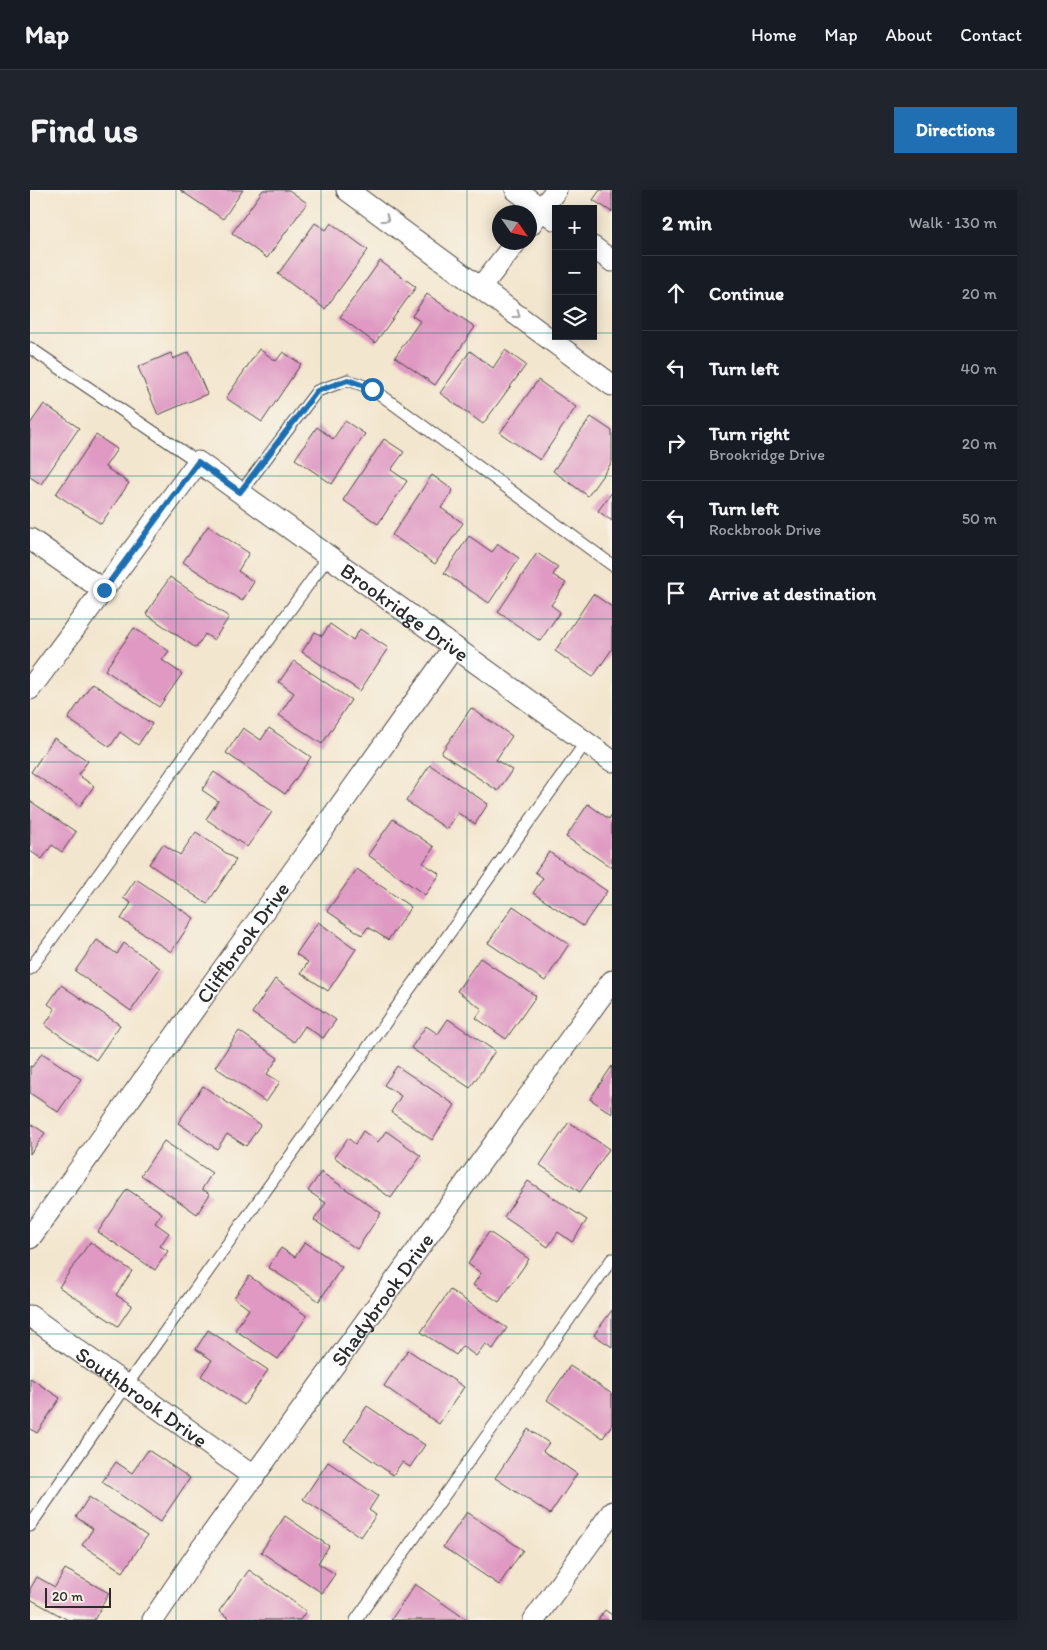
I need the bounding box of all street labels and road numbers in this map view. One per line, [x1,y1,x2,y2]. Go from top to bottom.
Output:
street label: Brookridge Drive [336,557,474,666]
street label: Cliffbrook Drive [190,877,294,1008]
street label: Shadybrook Drive [325,1228,438,1371]
street label: Southbrook Drive [71,1341,213,1452]

